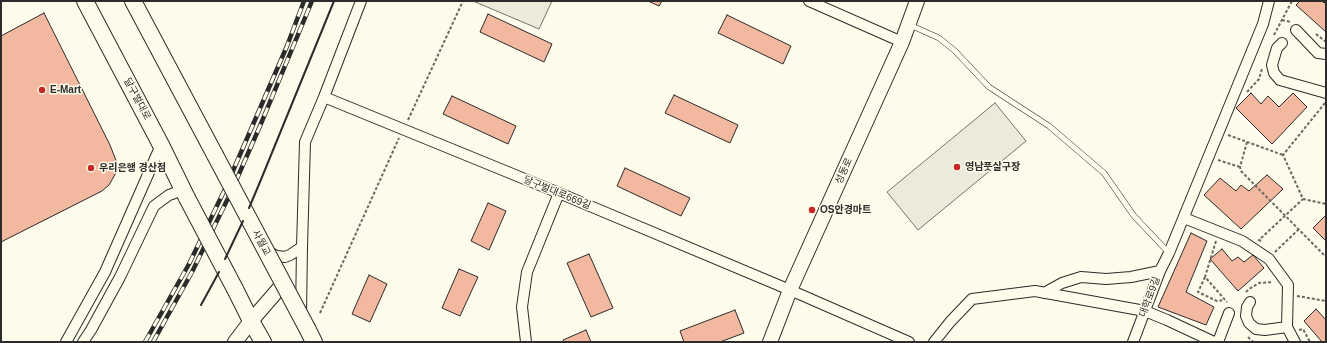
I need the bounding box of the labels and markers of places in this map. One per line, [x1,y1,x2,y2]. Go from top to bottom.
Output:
place label: E-Mart [50,84,81,96]
marker: E-Mart [37,85,47,95]
place label: 영남풋살구장 [965,161,1020,173]
place label: 우리은행 경산점 [99,162,166,174]
marker: 영남풋살구장 [952,162,962,172]
marker: 우리은행 경산점 [86,163,96,173]
place label: OS안경마트 [820,204,871,216]
marker: OS안경마트 [807,205,817,215]

